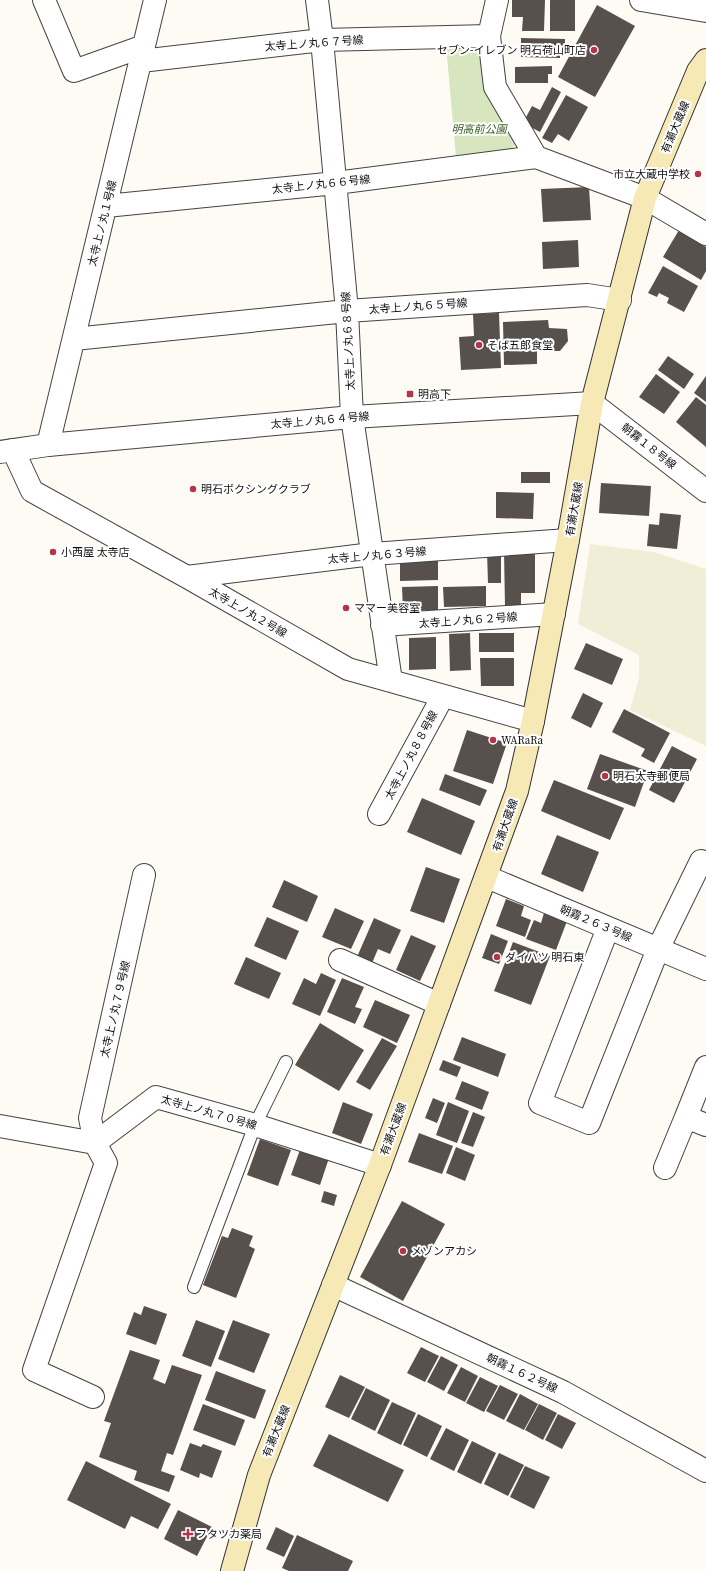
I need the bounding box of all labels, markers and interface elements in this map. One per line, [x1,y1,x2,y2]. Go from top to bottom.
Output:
street label: 太寺上ノ丸６７号線 [264,33,364,54]
place label: セブン-イレブン 明石荷山町店 [437,43,586,58]
marker: セブン-イレブン 明石荷山町店 [589,45,599,55]
street label: 有瀬大蔵線 [658,99,693,155]
park label: 明高前公園 [452,122,508,137]
place label: 市立大蔵中学校 [613,167,690,182]
marker: 市立大蔵中学校 [693,169,703,179]
street label: 太寺上ノ丸６６号線 [271,172,371,197]
street label: 太寺上ノ丸１号線 [85,179,120,268]
street label: 太寺上ノ丸６８号線 [338,291,359,391]
street label: 太寺上ノ丸６５号線 [368,296,468,317]
place label: そば五郎食堂 [487,338,553,353]
marker: そば五郎食堂 [474,340,484,350]
place label: 明高下 [418,387,451,402]
marker: 明高下 [405,389,415,399]
street label: 太寺上ノ丸６４号線 [270,409,370,432]
street label: 朝霧１８号線 [618,420,679,473]
street label: 有瀬大蔵線 [562,481,587,537]
place label: 明石ボクシングクラブ [201,482,311,497]
marker: 明石ボクシングクラブ [188,484,198,494]
street label: 太寺上ノ丸６３号線 [327,544,427,567]
place label: 小西屋 太寺店 [61,545,130,560]
marker: 小西屋 太寺店 [48,547,58,557]
street label: 太寺上ノ丸２号線 [206,584,290,641]
place label: ママー美容室 [354,601,420,616]
marker: ママー美容室 [341,603,351,613]
street label: 太寺上ノ丸６２号線 [418,610,518,631]
street label: 太寺上ノ丸８８号線 [382,708,441,802]
place label: WARaRa [501,733,543,748]
marker: WARaRa [488,735,498,745]
place label: 明石太寺郵便局 [613,769,690,784]
marker: 明石太寺郵便局 [600,771,610,781]
street label: 有瀬大蔵線 [489,797,522,854]
street label: 朝霧２６３号線 [557,902,634,945]
place label: ダイハツ 明石東 [505,950,584,965]
marker: ダイハツ 明石東 [492,952,502,962]
street label: 太寺上ノ丸７９号線 [97,959,134,1059]
street label: 太寺上ノ丸７０号線 [159,1092,259,1133]
street label: 有瀬大蔵線 [377,1101,410,1158]
place label: メゾンアカシ [411,1244,477,1259]
marker: メゾンアカシ [398,1246,408,1256]
street label: 朝霧１６２号線 [484,1350,560,1397]
street label: 有瀬大蔵線 [259,1403,294,1459]
place label: フタツカ薬局 [196,1527,262,1542]
marker: フタツカ薬局 [183,1529,193,1539]

